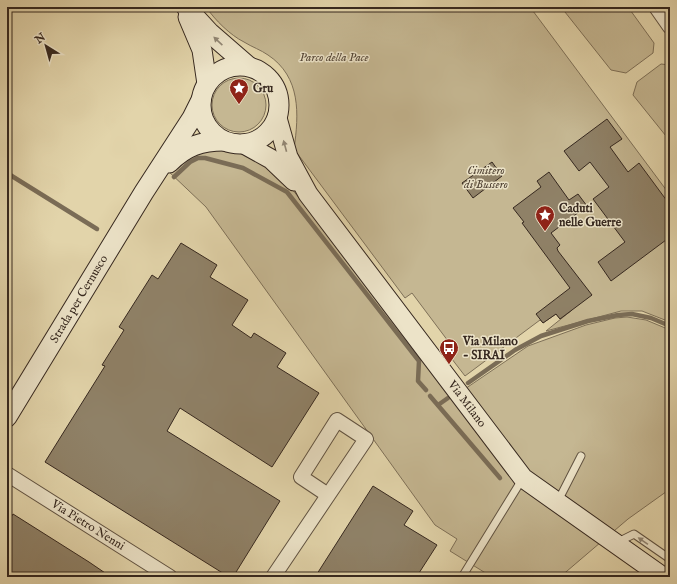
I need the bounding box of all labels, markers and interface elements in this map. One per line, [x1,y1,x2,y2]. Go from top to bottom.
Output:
north arrow [26,26,66,66]
text: N [32,30,49,48]
one-way arrow [213,36,223,46]
park label: Parco della Pace [300,50,368,65]
place icon: Gru [228,77,250,105]
place label: Gru [253,81,274,96]
one-way arrow [281,140,287,153]
park label: Cimitero di Bussero [463,163,508,192]
place label: Caduti nelle Guerre [559,201,622,230]
place icon: Caduti nelle Guerre [534,204,556,232]
street label: Strada per Cernusco [47,252,112,346]
place label: Via Milano - SIRAI [462,334,518,363]
bus stop icon: Via Milano - SIRAI [438,337,460,365]
street label: Via Milano [444,377,490,431]
street label: Via Pietro Nenni [48,496,127,554]
one-way arrow [638,537,648,545]

